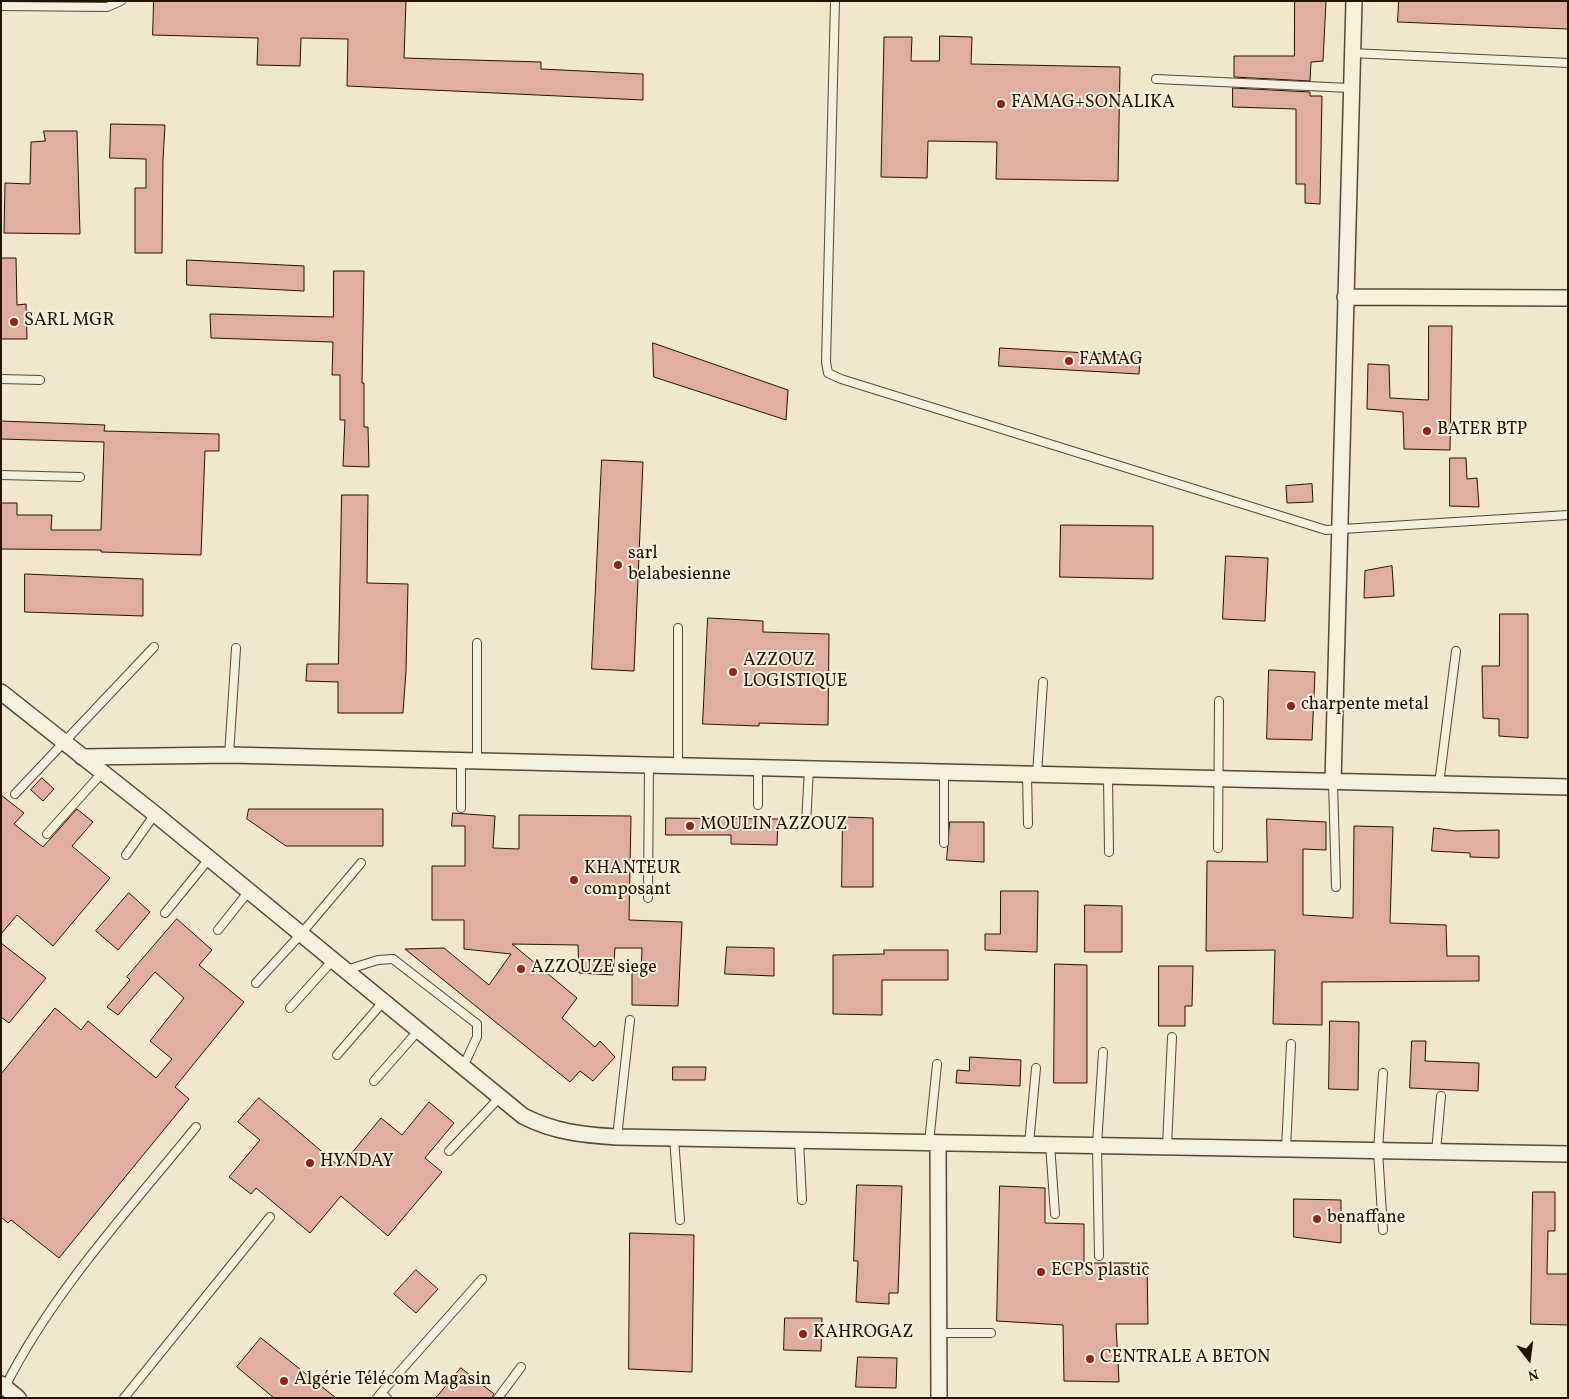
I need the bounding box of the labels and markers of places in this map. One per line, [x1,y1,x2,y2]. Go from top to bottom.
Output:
place label: FAMAG+SONALIKA [1011,93,1175,115]
marker: FAMAG+SONALIKA [995,98,1007,110]
place label: SARL MGR [24,311,115,333]
marker: SARL MGR [8,316,20,328]
place label: FAMAG [1079,350,1143,372]
marker: FAMAG [1063,355,1075,367]
place label: BATER BTP [1437,420,1527,442]
marker: BATER BTP [1421,425,1433,437]
place label: sarl belabesienne [628,544,731,586]
marker: sarl belabesienne [612,559,624,571]
place label: AZZOUZ LOGISTIQUE [743,651,848,694]
marker: AZZOUZ LOGISTIQUE [727,666,739,678]
place label: charpente metal [1301,695,1429,717]
marker: charpente metal [1285,700,1297,712]
place label: MOULIN AZZOUZ [700,815,848,837]
marker: MOULIN AZZOUZ [684,820,696,832]
place label: KHANTEUR composant [584,859,681,902]
marker: KHANTEUR composant [568,874,580,886]
place label: AZZOUZE siege [531,958,657,980]
marker: AZZOUZE siege [515,963,527,975]
place label: HYNDAY [320,1152,394,1174]
marker: HYNDAY [304,1157,316,1169]
place label: benaffane [1327,1208,1405,1230]
marker: benaffane [1311,1213,1323,1225]
place label: ECPS plastic [1051,1261,1150,1283]
marker: ECPS plastic [1035,1266,1047,1278]
place label: KAHROGAZ [813,1323,914,1345]
marker: KAHROGAZ [797,1328,809,1340]
place label: CENTRALE A BETON [1100,1348,1270,1370]
marker: CENTRALE A BETON [1084,1353,1096,1365]
place label: Algérie Télécom Magasin [294,1370,491,1392]
marker: Algérie Télécom Magasin [278,1375,290,1387]

